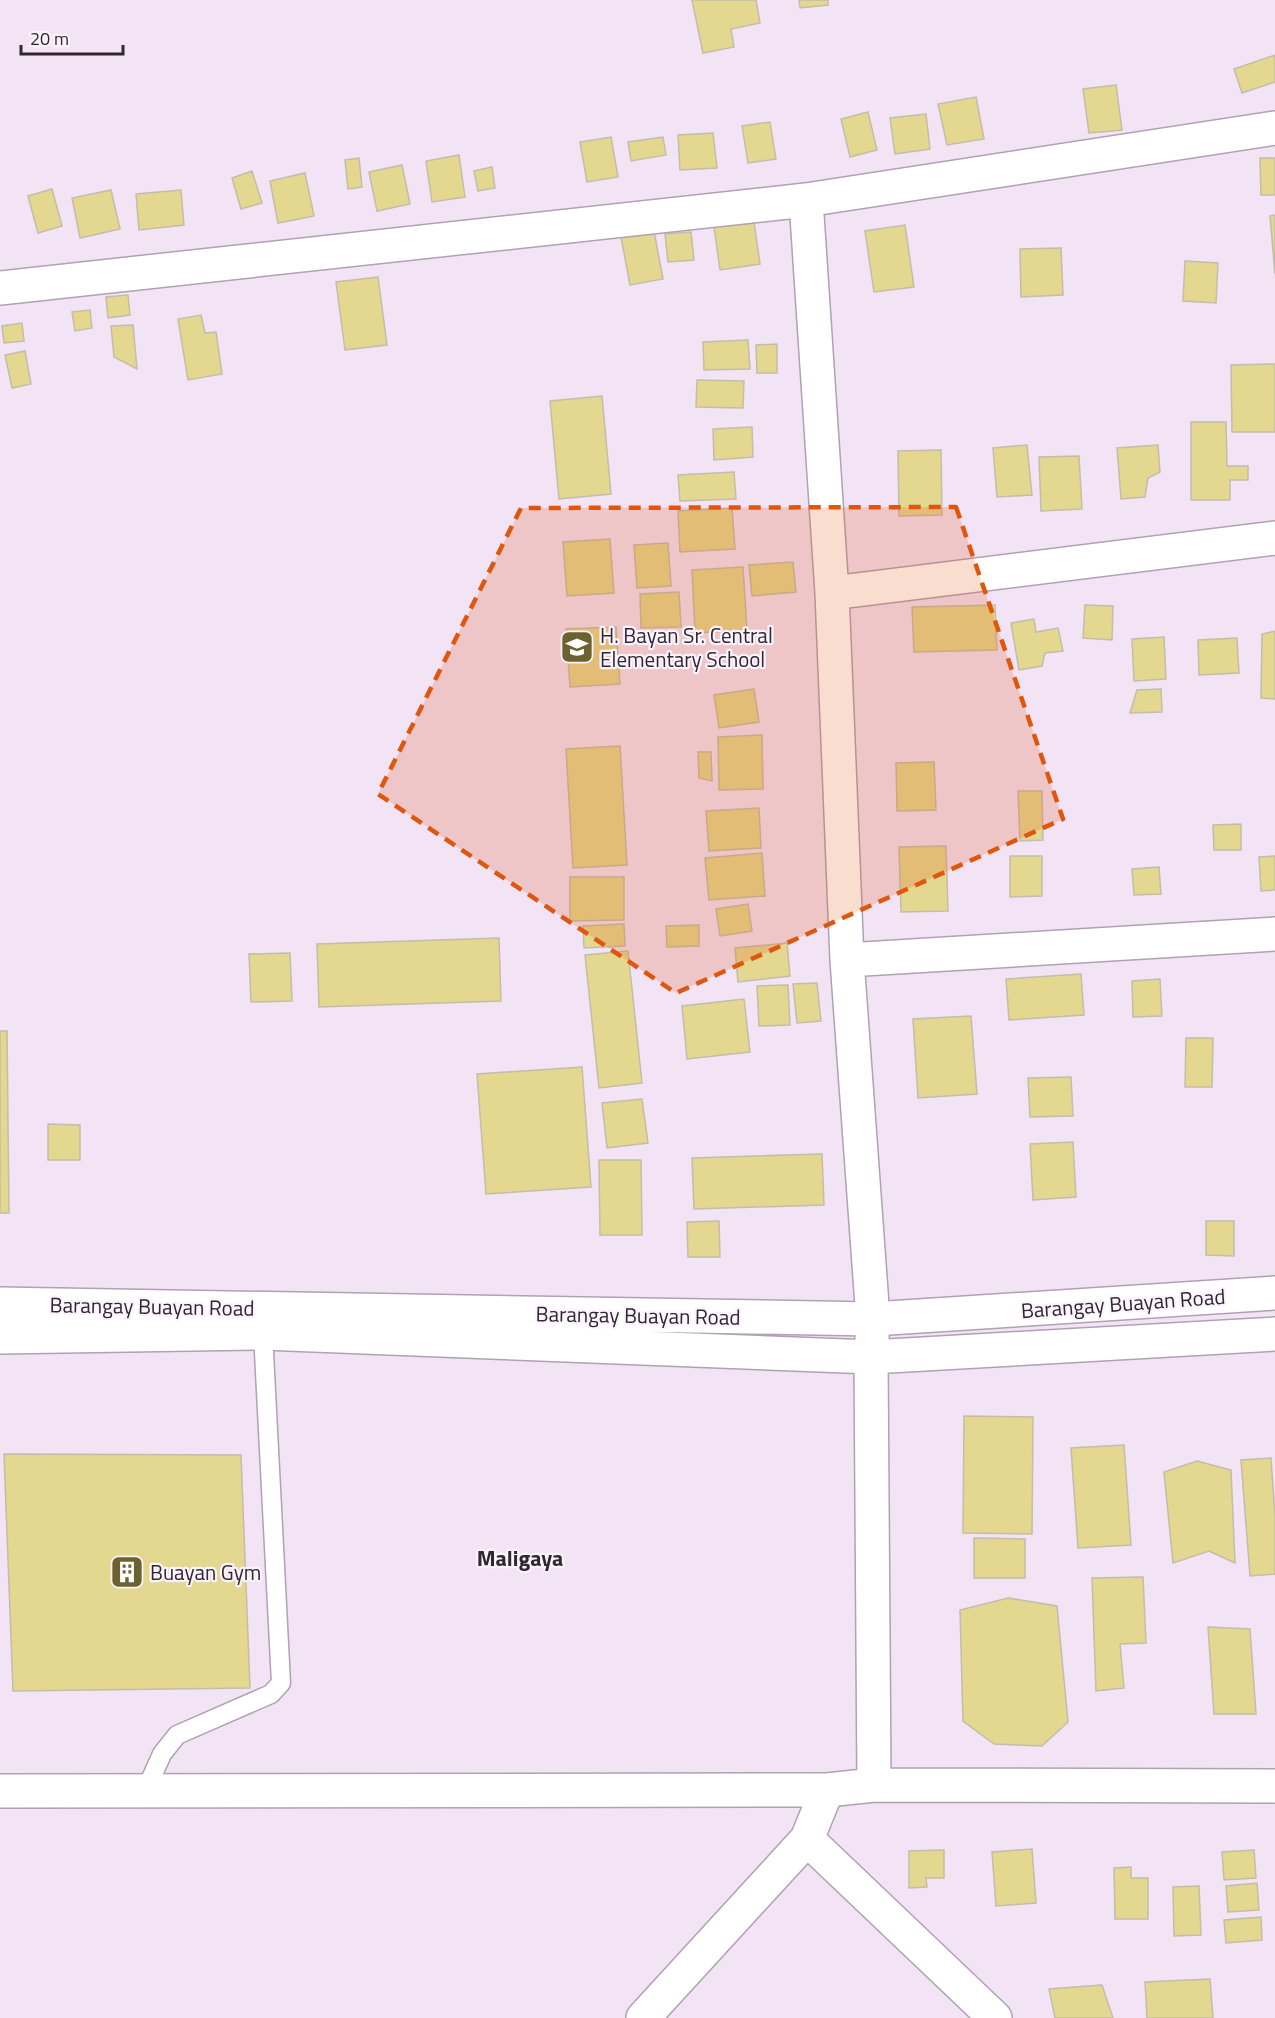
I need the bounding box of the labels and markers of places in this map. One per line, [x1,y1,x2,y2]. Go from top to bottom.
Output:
place label: H. Bayan Sr. Central Elementary School [600,619,773,675]
school or university icon: H. Bayan Sr. Central Elementary School [559,629,595,665]
building icon: Buayan Gym [109,1554,145,1590]
place label: Buayan Gym [150,1556,261,1588]

